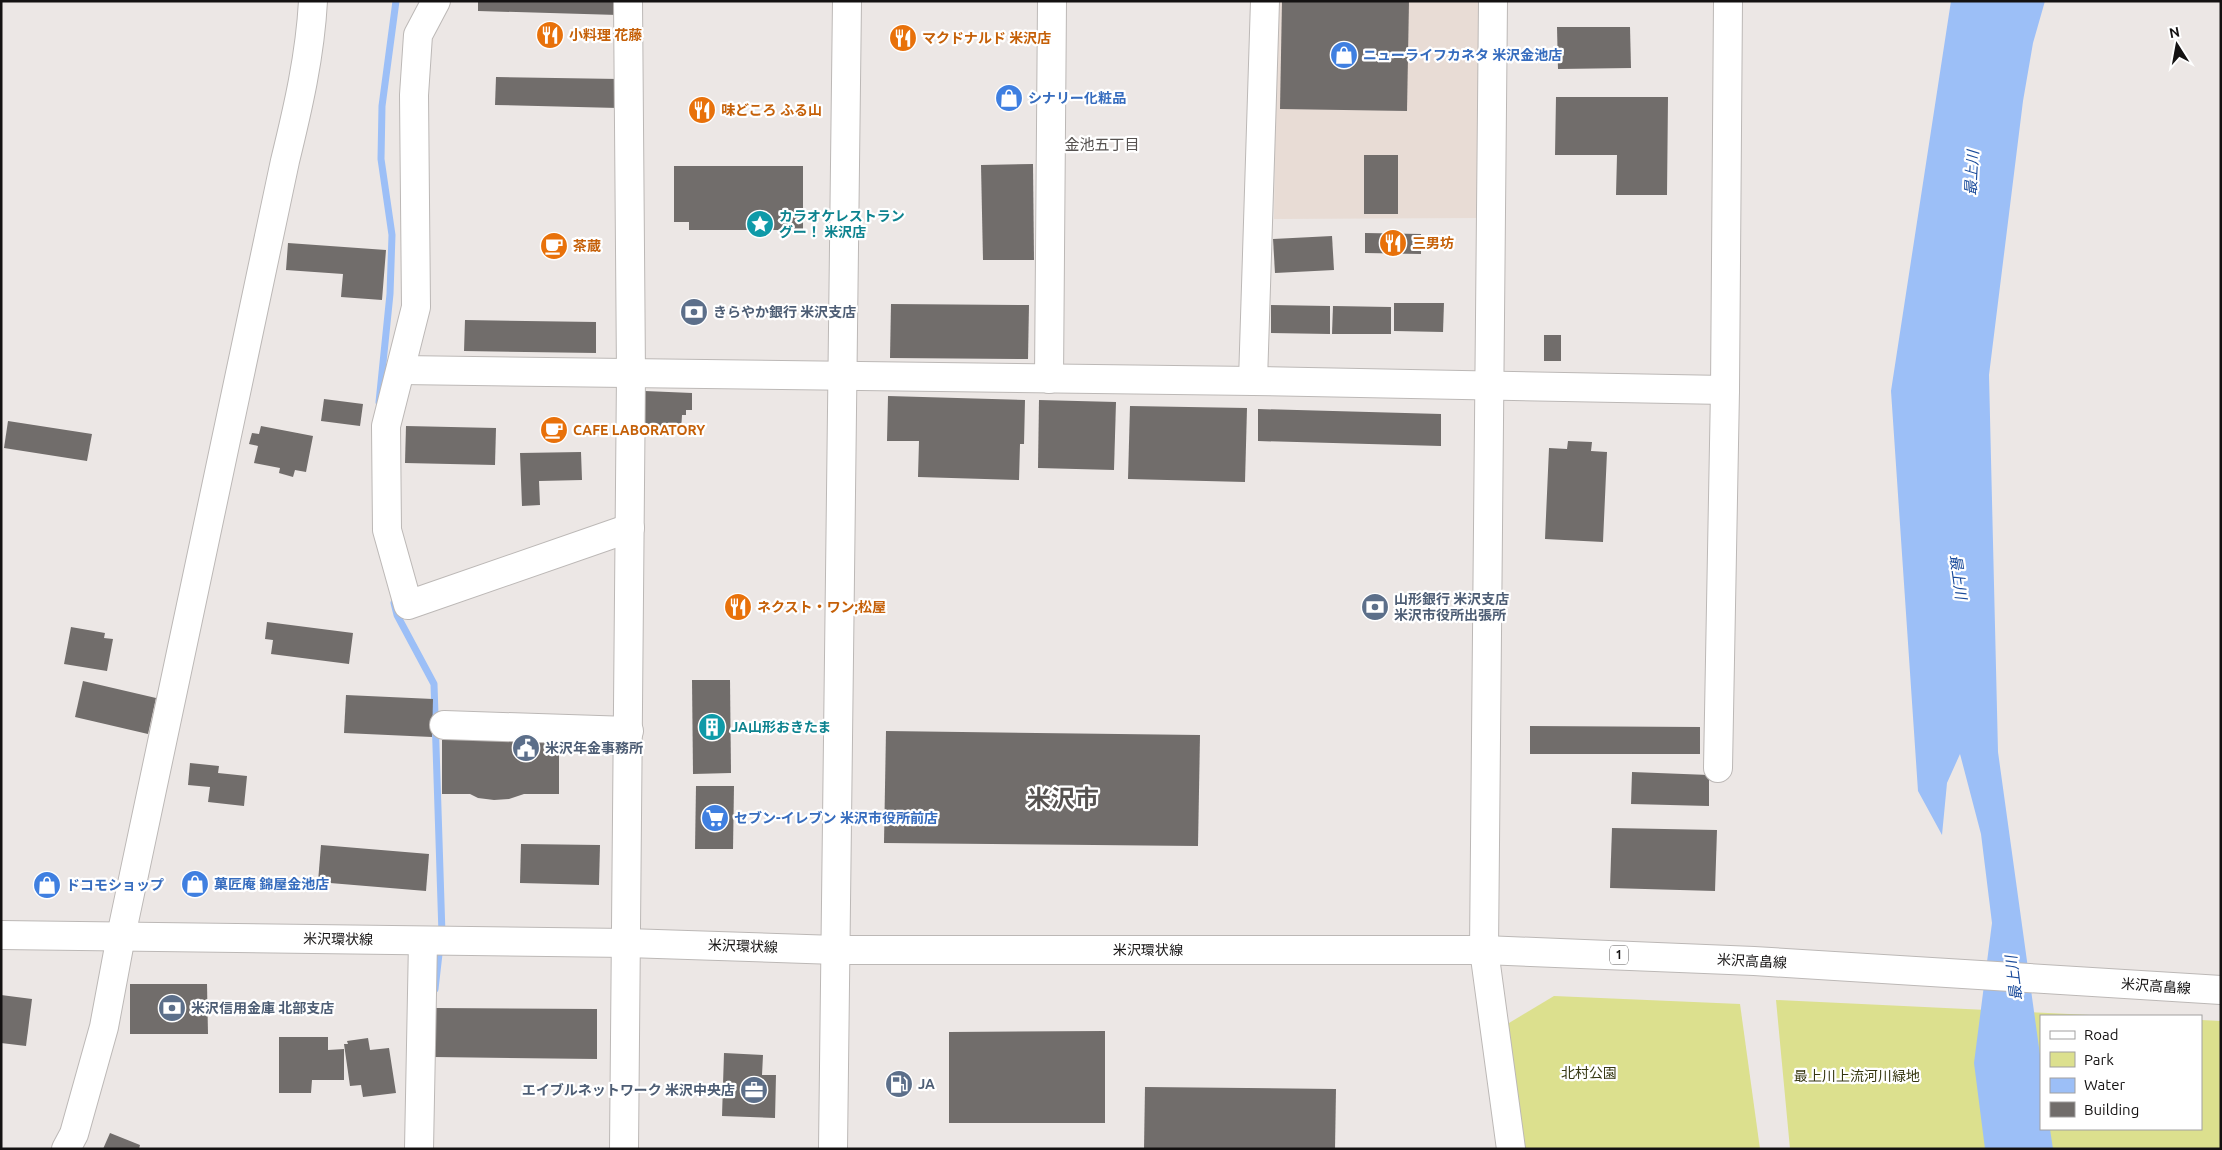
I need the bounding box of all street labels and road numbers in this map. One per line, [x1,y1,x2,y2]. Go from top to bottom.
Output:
street label: 米沢環状線 [303,930,373,948]
street label: 米沢環状線 [708,937,778,955]
street label: 米沢環状線 [1113,942,1183,958]
road number: 1 [1610,946,1628,964]
street label: 米沢高畠線 [1717,951,1787,971]
street label: 米沢高畠線 [2121,976,2191,996]

